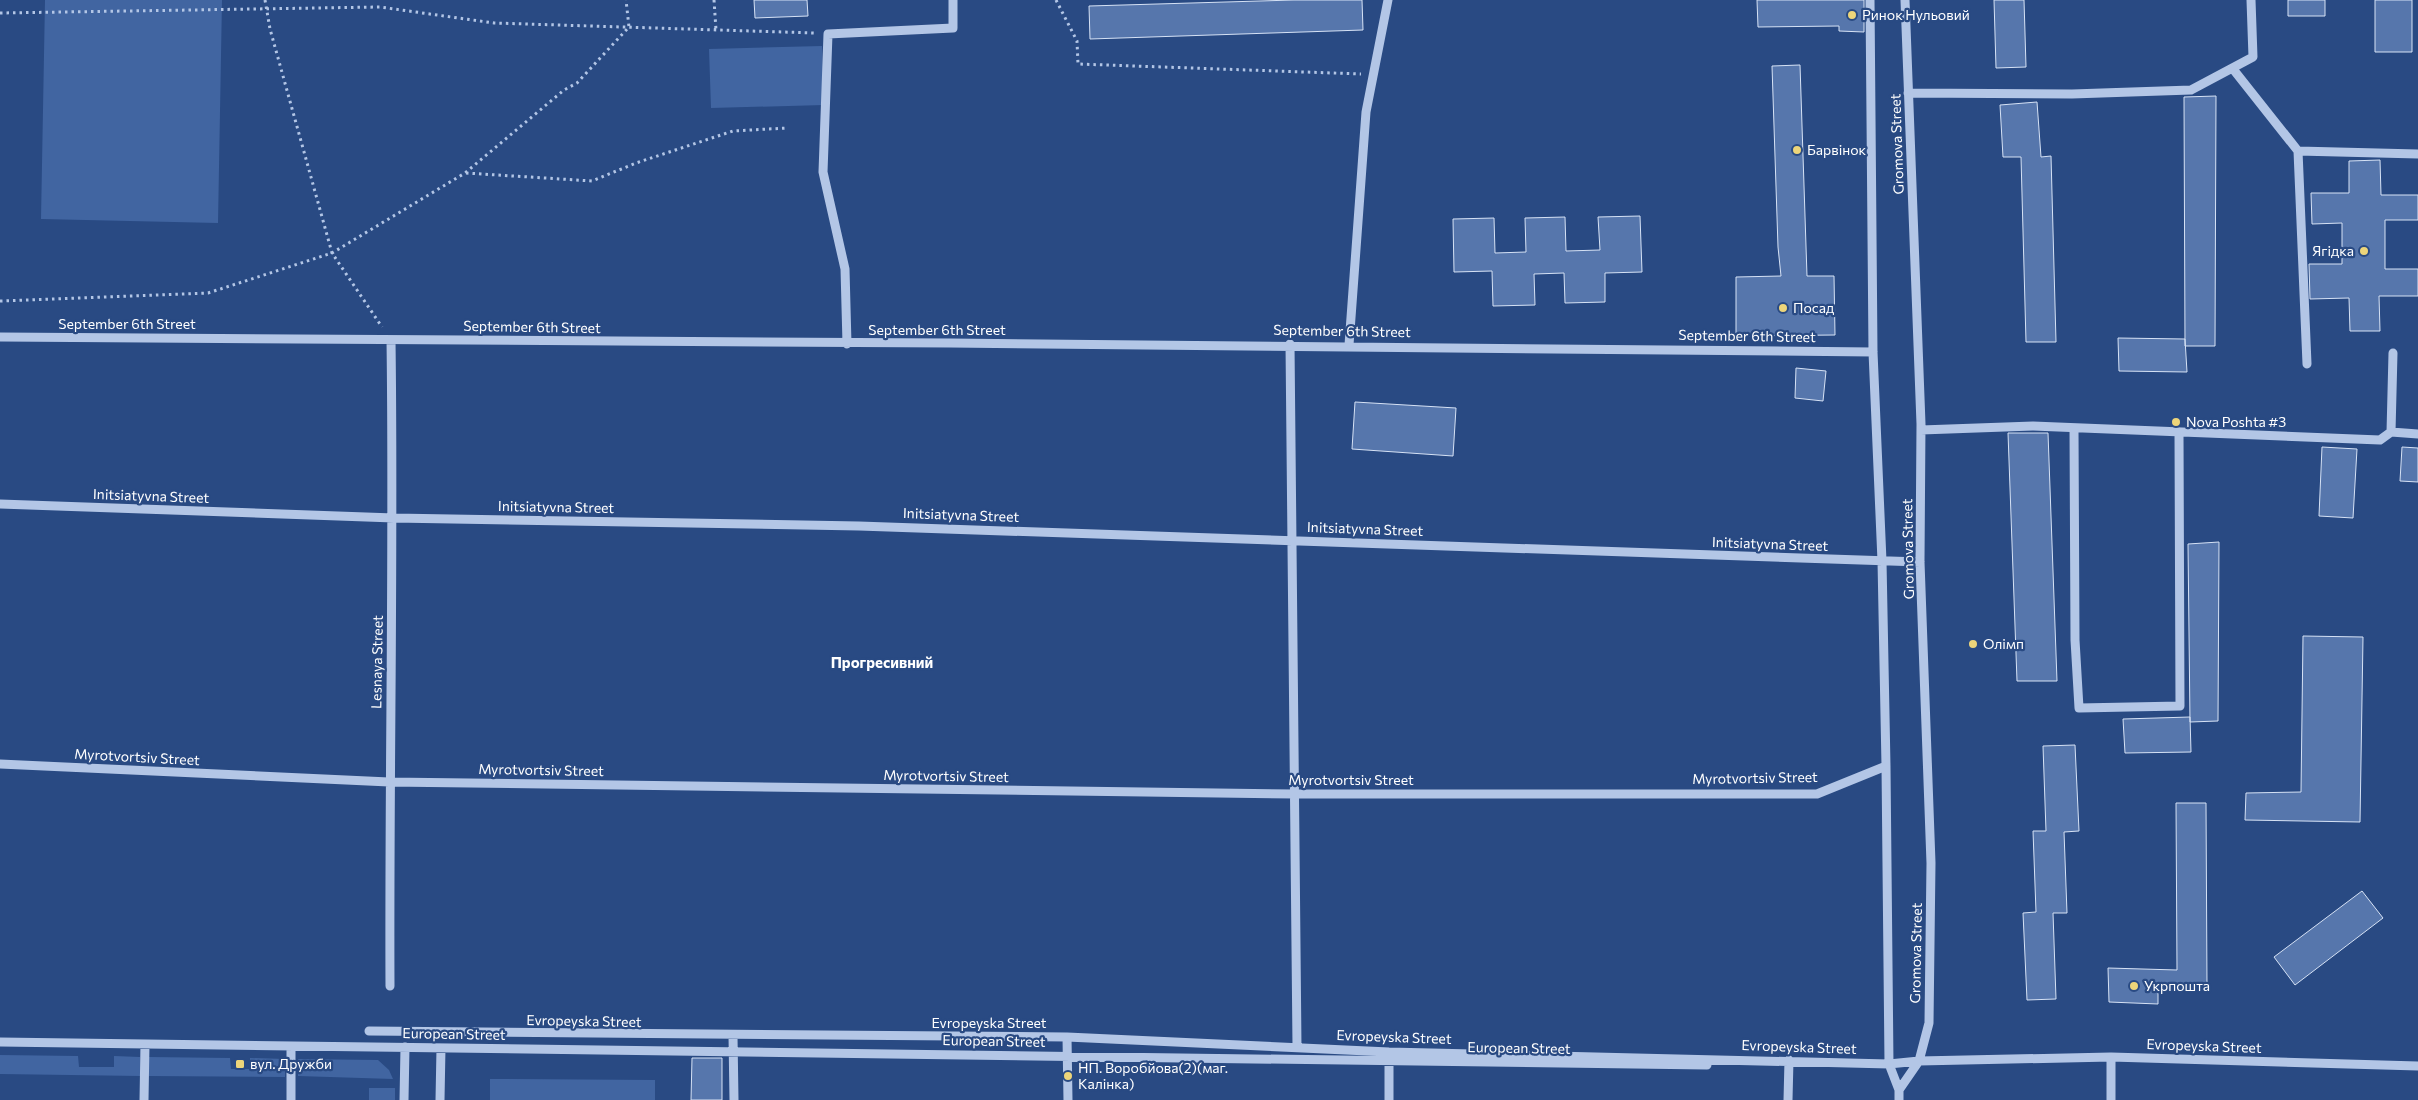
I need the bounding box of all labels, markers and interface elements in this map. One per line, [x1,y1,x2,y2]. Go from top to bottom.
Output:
place label: Ринок Нульовий [1862,6,1970,23]
marker: Ринок Нульовий [1846,9,1858,21]
street label: Gromova Street [1886,93,1907,195]
place label: Барвінок [1807,141,1867,158]
marker: Барвінок [1791,144,1803,156]
place label: Ягідка [2312,242,2354,259]
marker: Ягідка [2358,245,2370,257]
place label: Посад [1793,299,1834,316]
marker: Посад [1777,302,1789,314]
street label: September 6th Street [58,315,196,332]
street label: September 6th Street [463,317,601,336]
street label: September 6th Street [868,321,1006,338]
street label: September 6th Street [1273,321,1411,340]
street label: September 6th Street [1678,326,1816,345]
place label: Nova Poshta #3 [2186,413,2286,430]
marker: Nova Poshta #3 [2170,416,2182,428]
street label: Initsiatyvna Street [93,485,210,506]
street label: Initsiatyvna Street [498,497,615,516]
street label: Gromova Street [1898,498,1917,600]
street label: Initsiatyvna Street [903,504,1020,525]
street label: Initsiatyvna Street [1307,518,1424,539]
street label: Initsiatyvna Street [1712,533,1829,554]
street label: Lesnaya Street [367,615,386,709]
place label: Олімп [1983,635,2024,652]
marker: Олімп [1967,638,1979,650]
district label: Прогресивний [831,653,933,671]
street label: Myrotvortsiv Street [74,745,200,768]
street label: Myrotvortsiv Street [478,760,604,779]
street label: Myrotvortsiv Street [883,766,1009,785]
street label: Myrotvortsiv Street [1692,768,1818,787]
street label: Myrotvortsiv Street [1288,771,1414,788]
street label: Gromova Street [1906,902,1925,1004]
place label: Укрпошта [2144,977,2210,994]
marker: Укрпошта [2128,980,2140,992]
street label: Evropeyska Street [526,1011,642,1030]
street label: Evropeyska Street [931,1014,1047,1031]
street label: European Street [402,1024,506,1043]
street label: Evropeyska Street [1336,1026,1452,1047]
street label: European Street [942,1031,1046,1050]
street label: Evropeyska Street [2146,1035,2262,1056]
street label: Evropeyska Street [1741,1036,1857,1057]
street label: European Street [1467,1038,1571,1057]
place label: вул. Дружби [250,1055,332,1072]
marker: вул. Дружби [234,1058,246,1070]
place label: НП. Воробйова(2)(маг. Калінка) [1078,1059,1228,1092]
marker: НП. Воробйова(2)(маг. Калінка) [1062,1070,1074,1082]

